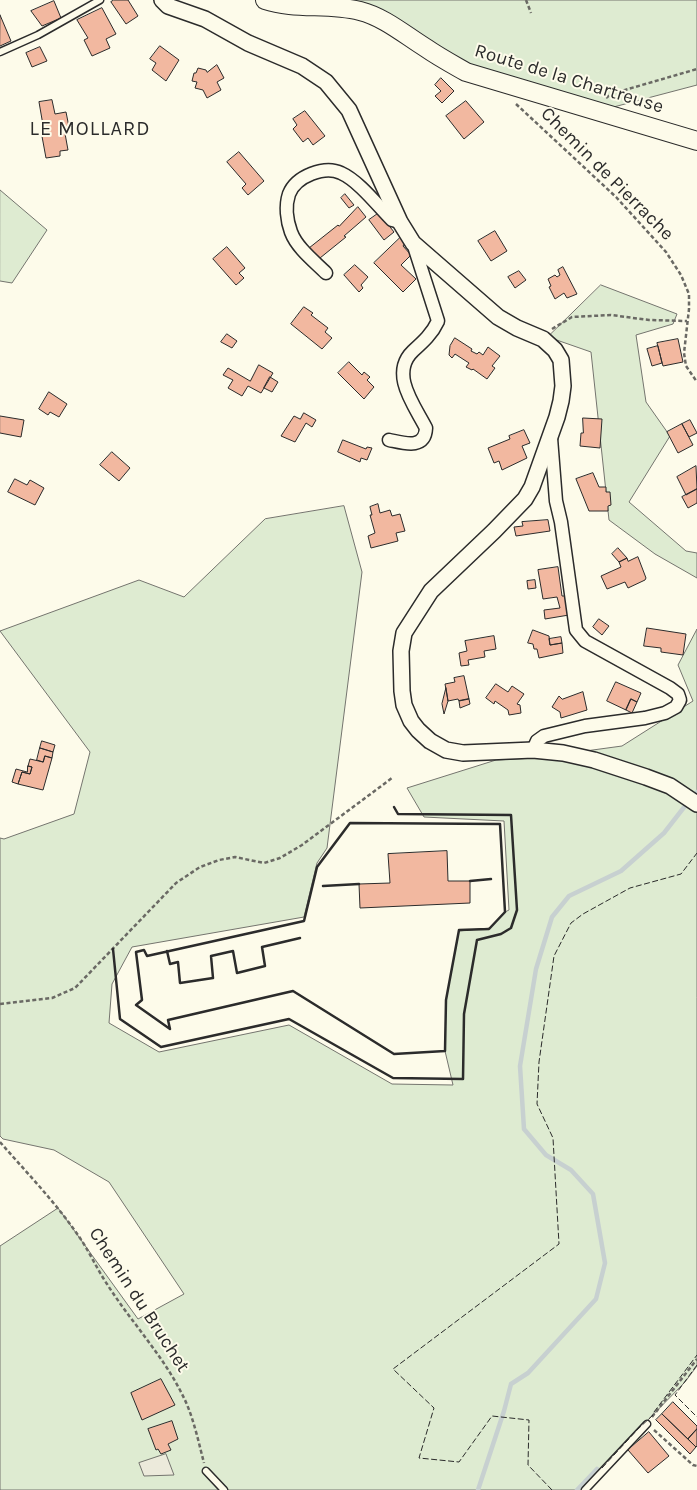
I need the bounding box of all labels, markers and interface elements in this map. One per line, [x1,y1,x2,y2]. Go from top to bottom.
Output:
street label: Route de la Chartreuse [472,39,666,119]
street label: Chemin de Pierrache [536,103,678,245]
district label: LE MOLLARD [28,117,152,141]
street label: Chemin du Bruchet [84,1223,194,1377]

